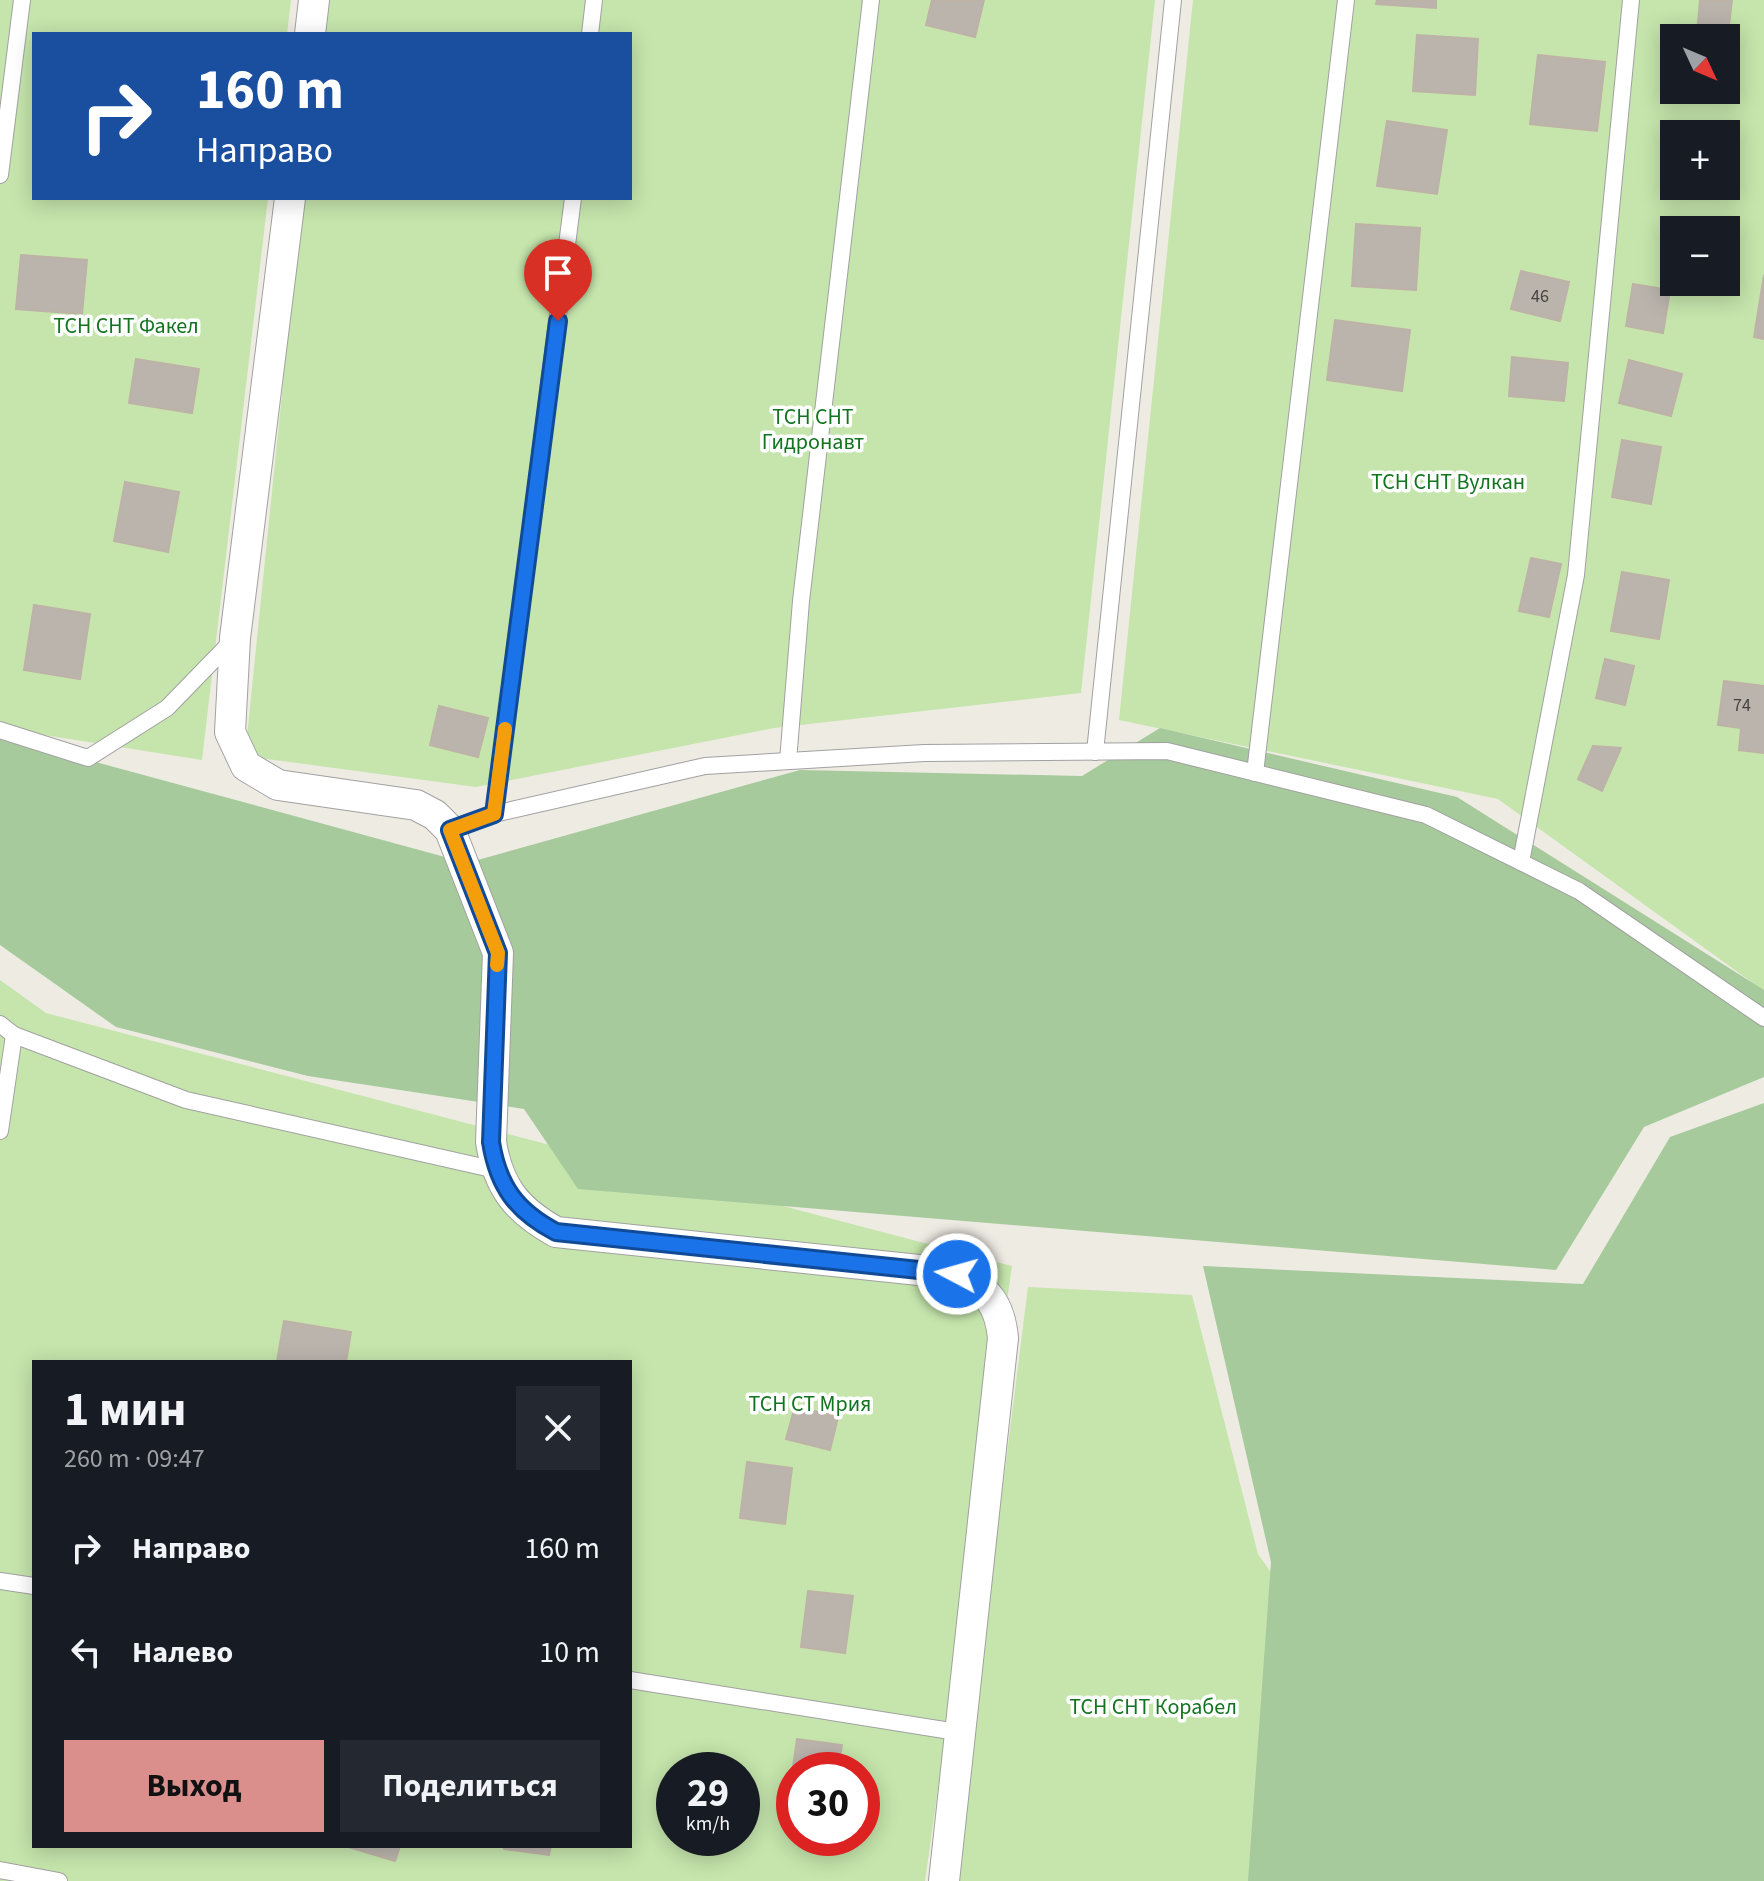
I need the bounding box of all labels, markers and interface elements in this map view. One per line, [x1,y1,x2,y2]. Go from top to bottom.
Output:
north arrow [1660,24,1740,104]
map controls [1660,24,1740,296]
text: 160 m [196,51,344,130]
icon: right [64,64,168,168]
button: + [1660,120,1740,200]
text: Направо [196,125,333,176]
button: − [1660,216,1740,296]
pin [524,239,592,321]
icon: arrive [536,251,580,295]
house number: 46 [1531,284,1549,309]
park label: ТСН СНТ Факел [53,310,199,342]
park label: ТСН СНТ Гидронавт [762,401,864,458]
park label: ТСН СНТ Вулкан [1371,466,1525,498]
house number: 74 [1733,693,1751,718]
position arrow [915,1232,999,1316]
text: 1 мин [64,1376,187,1444]
button: close [516,1386,600,1470]
park label: ТСН СТ Мрия [749,1388,871,1420]
text: 260 m · 09:47 [64,1440,205,1477]
icon: right [64,1526,108,1570]
text: Направо [132,1527,250,1570]
text: 160 m [524,1527,600,1570]
icon: left [64,1630,108,1674]
text: Налево [132,1631,233,1674]
text: 10 m [539,1631,600,1674]
park label: ТСН СНТ Корабел [1069,1691,1237,1723]
button: Выход [64,1740,324,1832]
button: Поделиться [340,1740,600,1832]
speed limit sign: 30 [776,1752,880,1856]
text: 29 [687,1765,729,1822]
text: km/h [686,1810,730,1838]

